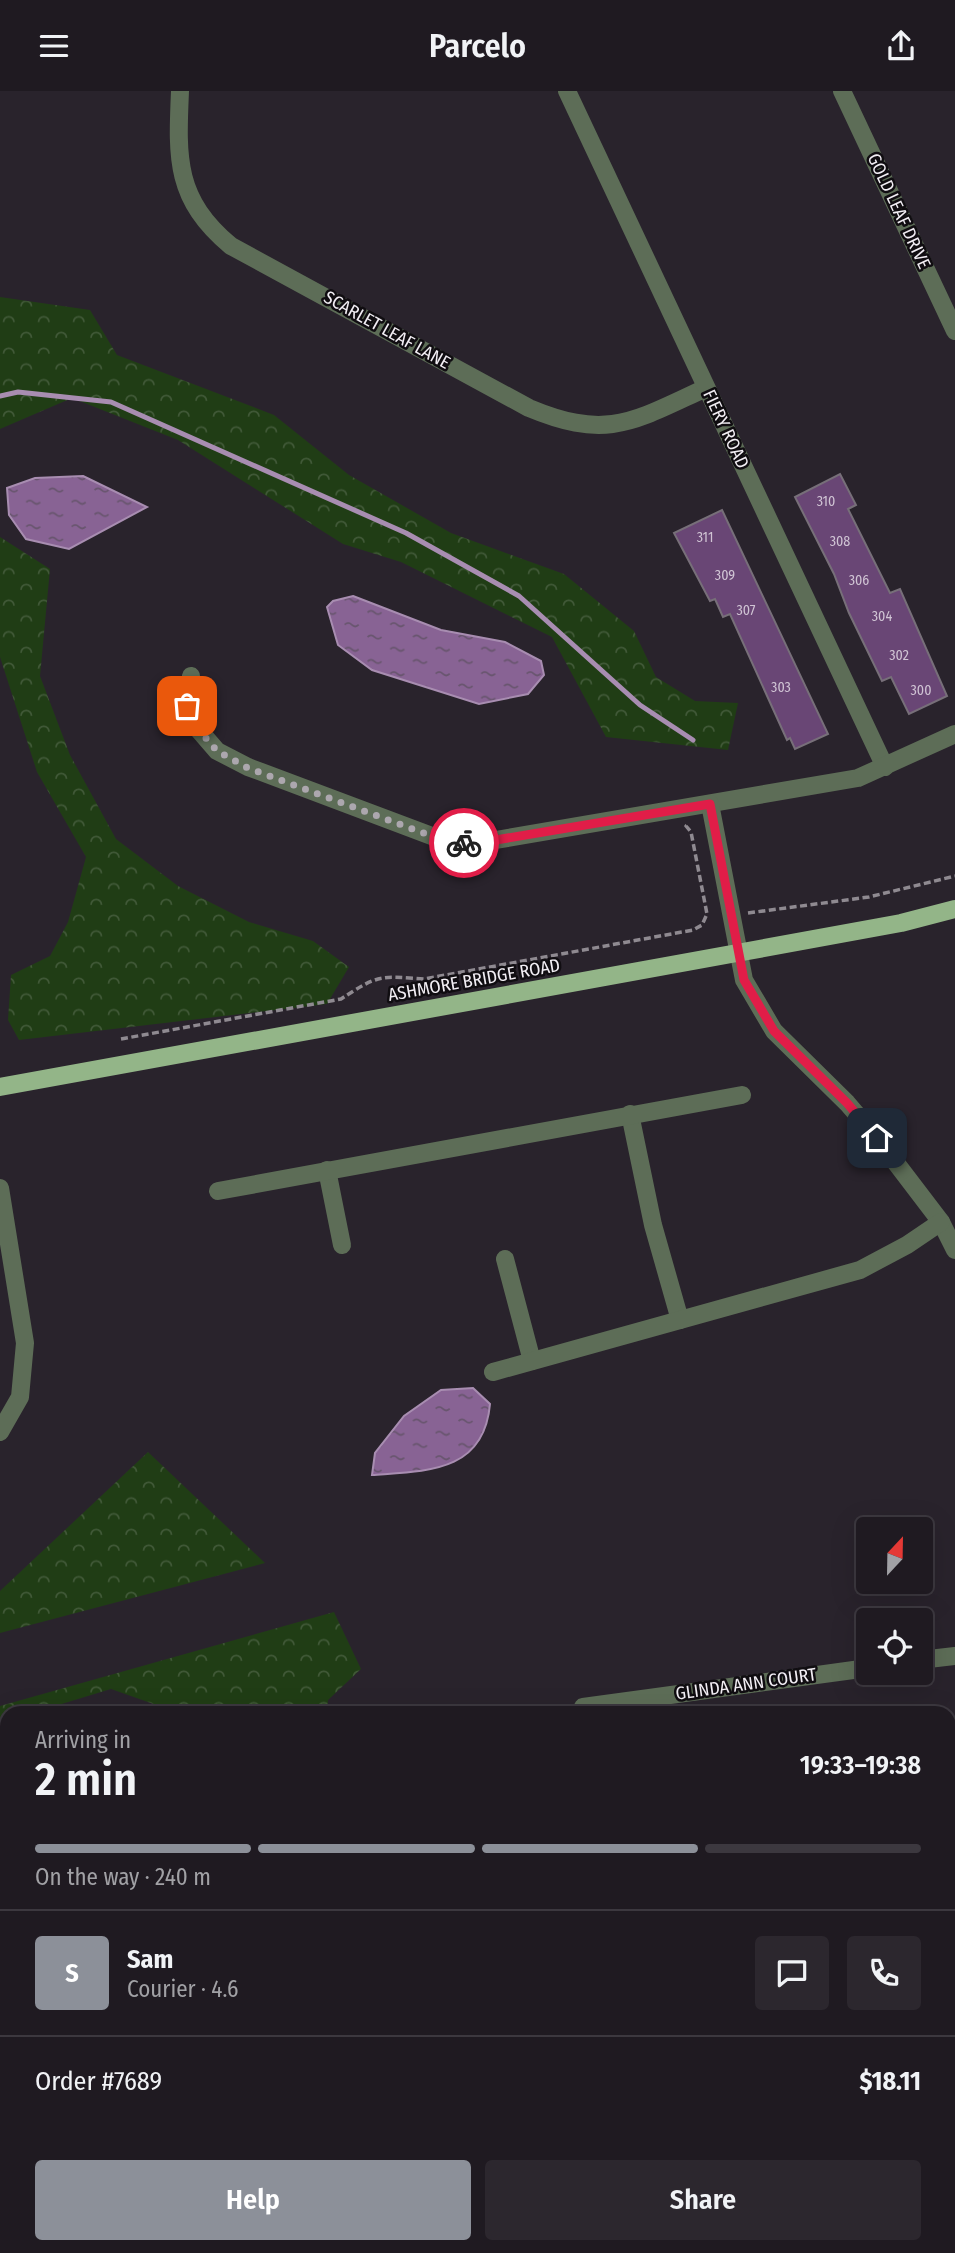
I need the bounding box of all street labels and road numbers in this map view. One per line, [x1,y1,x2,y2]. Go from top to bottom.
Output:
street label: GOLD LEAF DRIVE [863,150,935,272]
street label: SCARLET LEAF LANE [320,286,454,374]
street label: FIERY ROAD [698,386,754,472]
street label: ASHMORE BRIDGE ROAD [386,954,562,1006]
street label: GLINDA ANN COURT [674,1663,818,1705]

